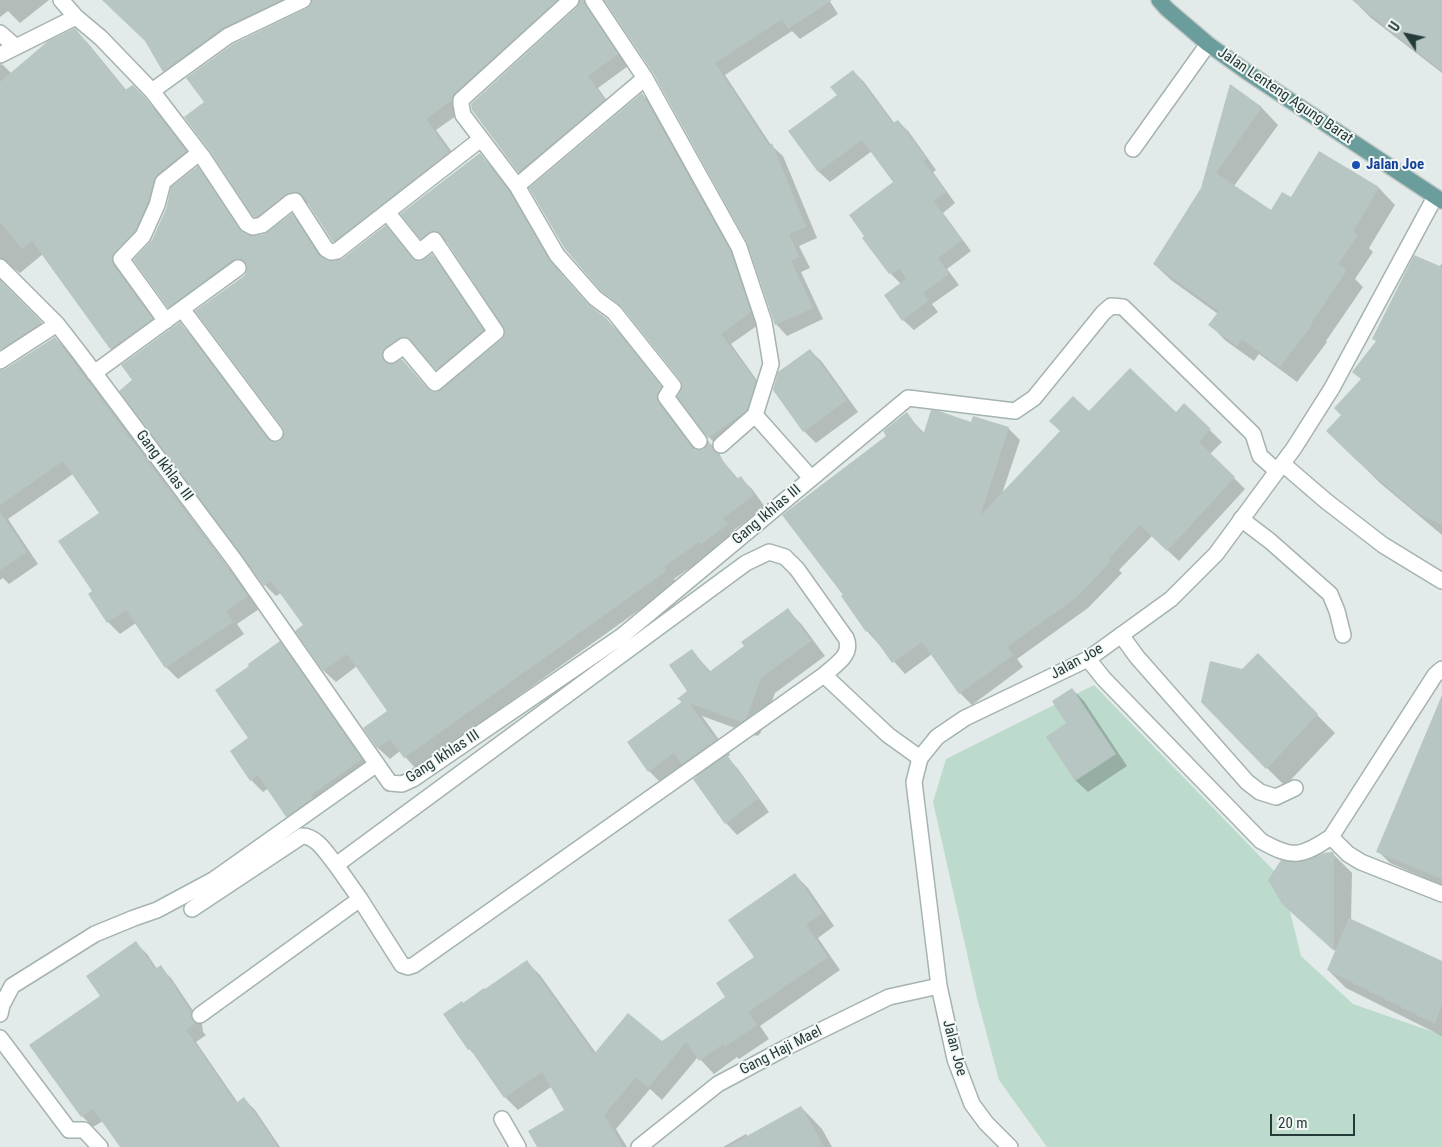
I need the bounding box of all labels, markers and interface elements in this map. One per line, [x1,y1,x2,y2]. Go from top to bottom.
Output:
north arrow [1382,10,1432,60]
text: U [1386,19,1403,34]
street label: Jalan Lenteng Agung Barat [1214,44,1356,148]
place label: Jalan Joe [1366,156,1424,174]
marker: Jalan Joe [1350,159,1362,171]
street label: Gang Ikhlas III [132,427,196,505]
street label: Gang Ikhlas III [729,481,805,549]
street label: Jalan Joe [1047,640,1107,684]
street label: Gang Ikhlas III [403,727,483,787]
street label: Jalan Joe [938,1018,970,1078]
street label: Gang Haji Mael [737,1023,825,1079]
scale bar [1272,1104,1357,1136]
text: 20 m [1278,1114,1308,1132]

